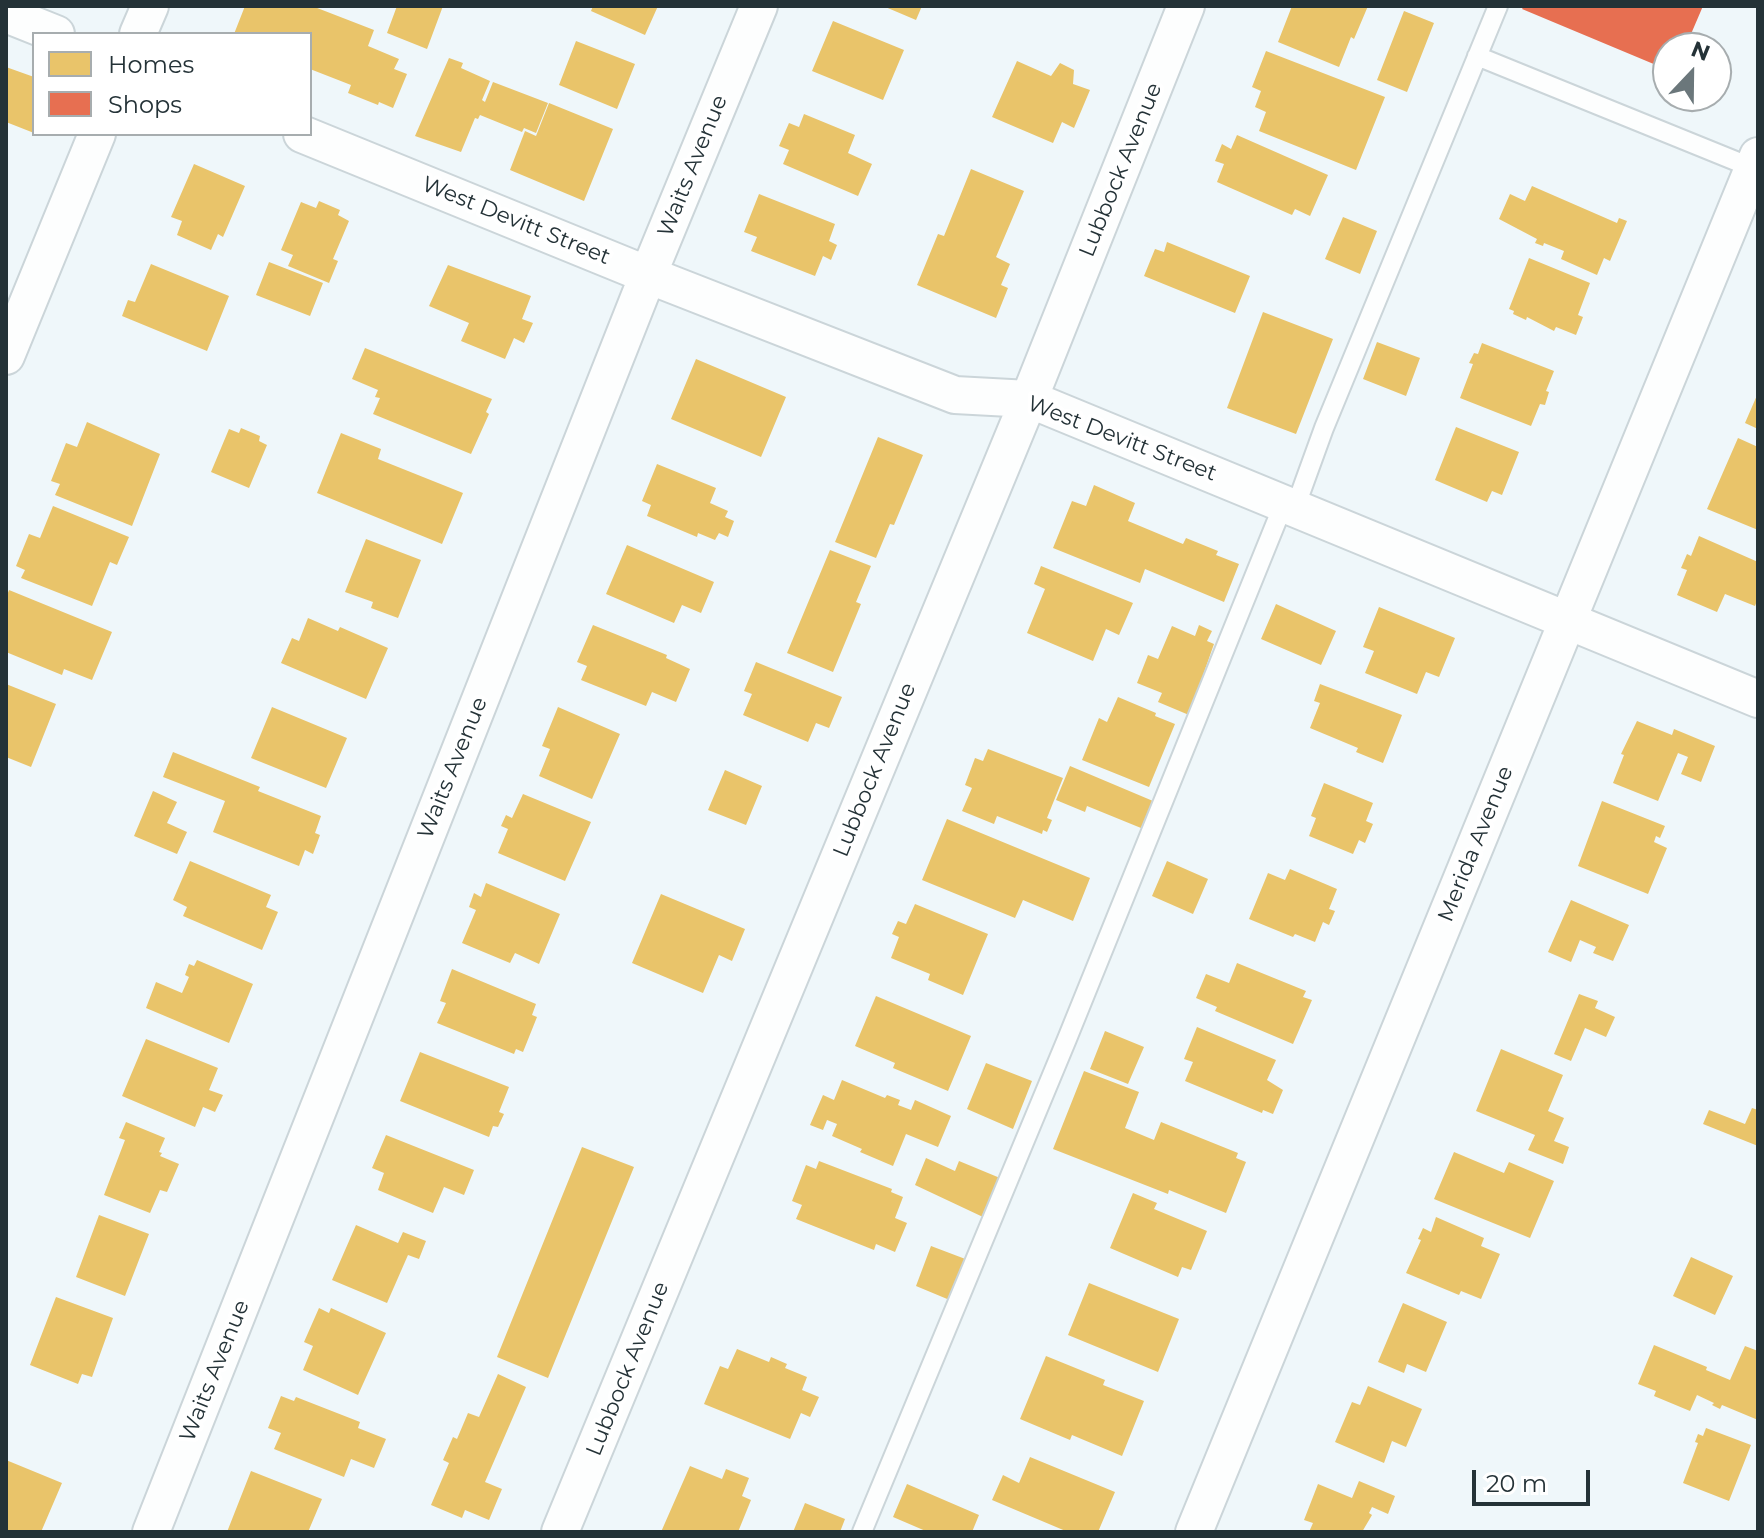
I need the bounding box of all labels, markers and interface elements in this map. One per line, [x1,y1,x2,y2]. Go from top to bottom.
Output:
legend [32,32,312,136]
north arrow [1652,32,1732,112]
text: N [1687,35,1714,67]
text: Homes [108,50,194,79]
street label: Lubbock Avenue [1074,79,1168,261]
text: Shops [108,90,182,119]
street label: Waits Avenue [653,91,733,241]
street label: West Devitt Street [418,171,614,271]
street label: West Devitt Street [1024,391,1220,487]
street label: Lubbock Avenue [828,679,922,861]
street label: Waits Avenue [413,693,493,843]
street label: Merida Avenue [1433,762,1519,926]
street label: Lubbock Avenue [581,1278,675,1460]
street label: Waits Avenue [175,1296,255,1446]
scale bar [1476,1454,1594,1504]
text: 20 m [1486,1469,1547,1498]

